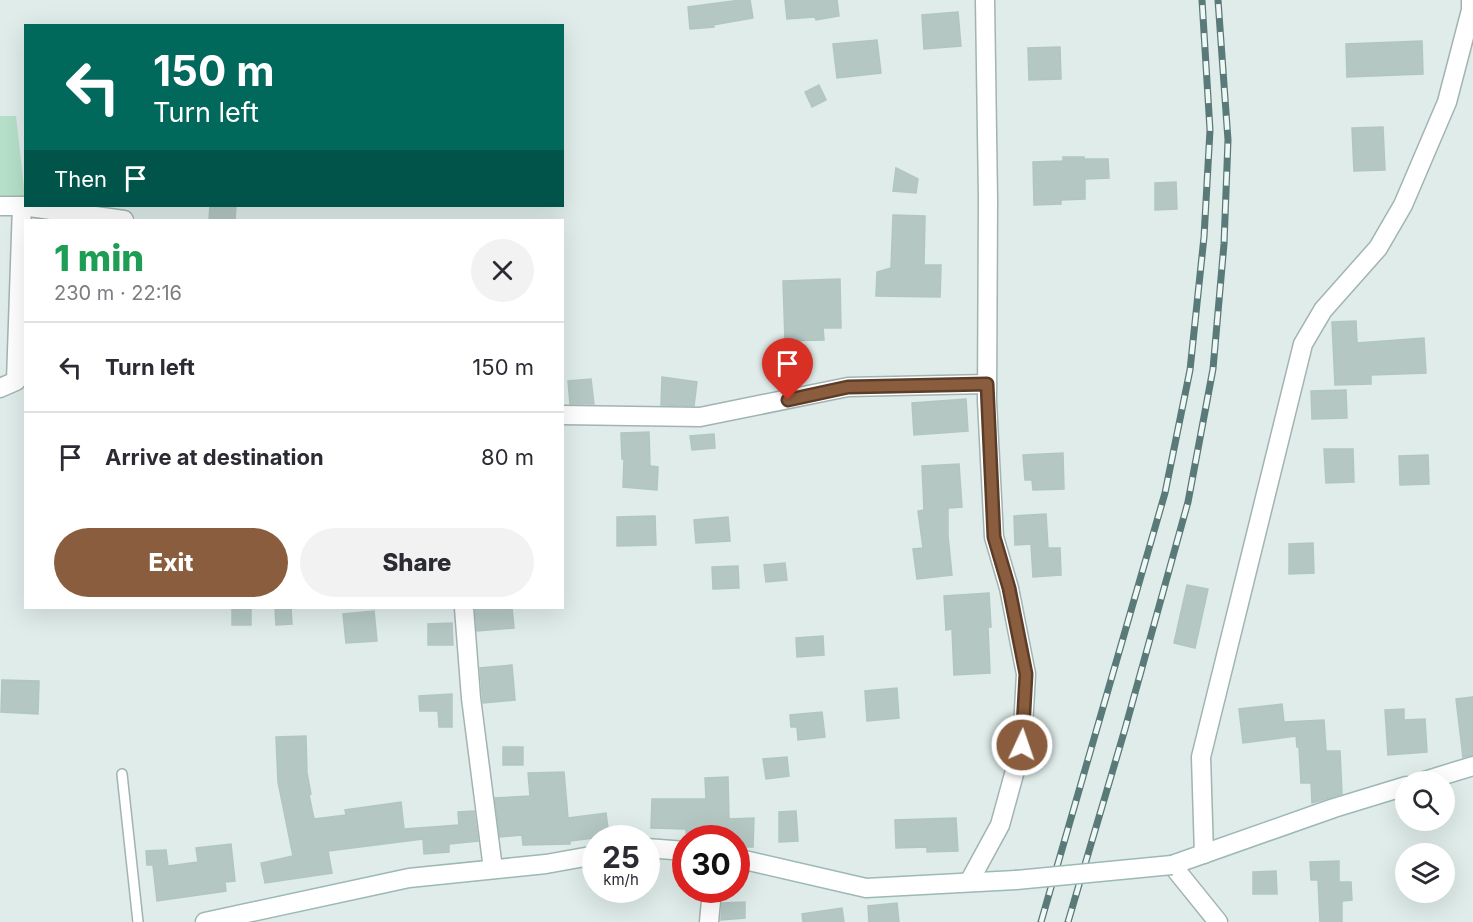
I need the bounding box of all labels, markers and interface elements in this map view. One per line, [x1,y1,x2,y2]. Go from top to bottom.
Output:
text: 150 m [153,45,275,96]
icon: left [54,48,132,126]
text: Turn left [153,96,259,129]
icon: arrive [119,162,152,195]
text: Then [54,166,107,192]
text: 1 min [54,236,144,280]
button: close [471,239,534,302]
text: 230 m · 22:16 [54,281,182,305]
pin [762,338,813,400]
icon: arrive [771,347,804,380]
icon: left [54,351,87,384]
text: Turn left [105,354,195,380]
text: 150 m [472,354,534,380]
icon: arrive [54,441,87,474]
text: Arrive at destination [105,444,324,470]
text: 80 m [481,444,534,470]
button: Exit [54,528,288,597]
button: Share [300,528,534,597]
position arrow [990,713,1054,777]
map controls [1395,771,1455,903]
button: search [1395,771,1455,831]
speed limit sign: 30 [672,825,750,903]
text: 25 [602,839,640,875]
button: layers [1395,843,1455,903]
text: km/h [603,870,639,889]

